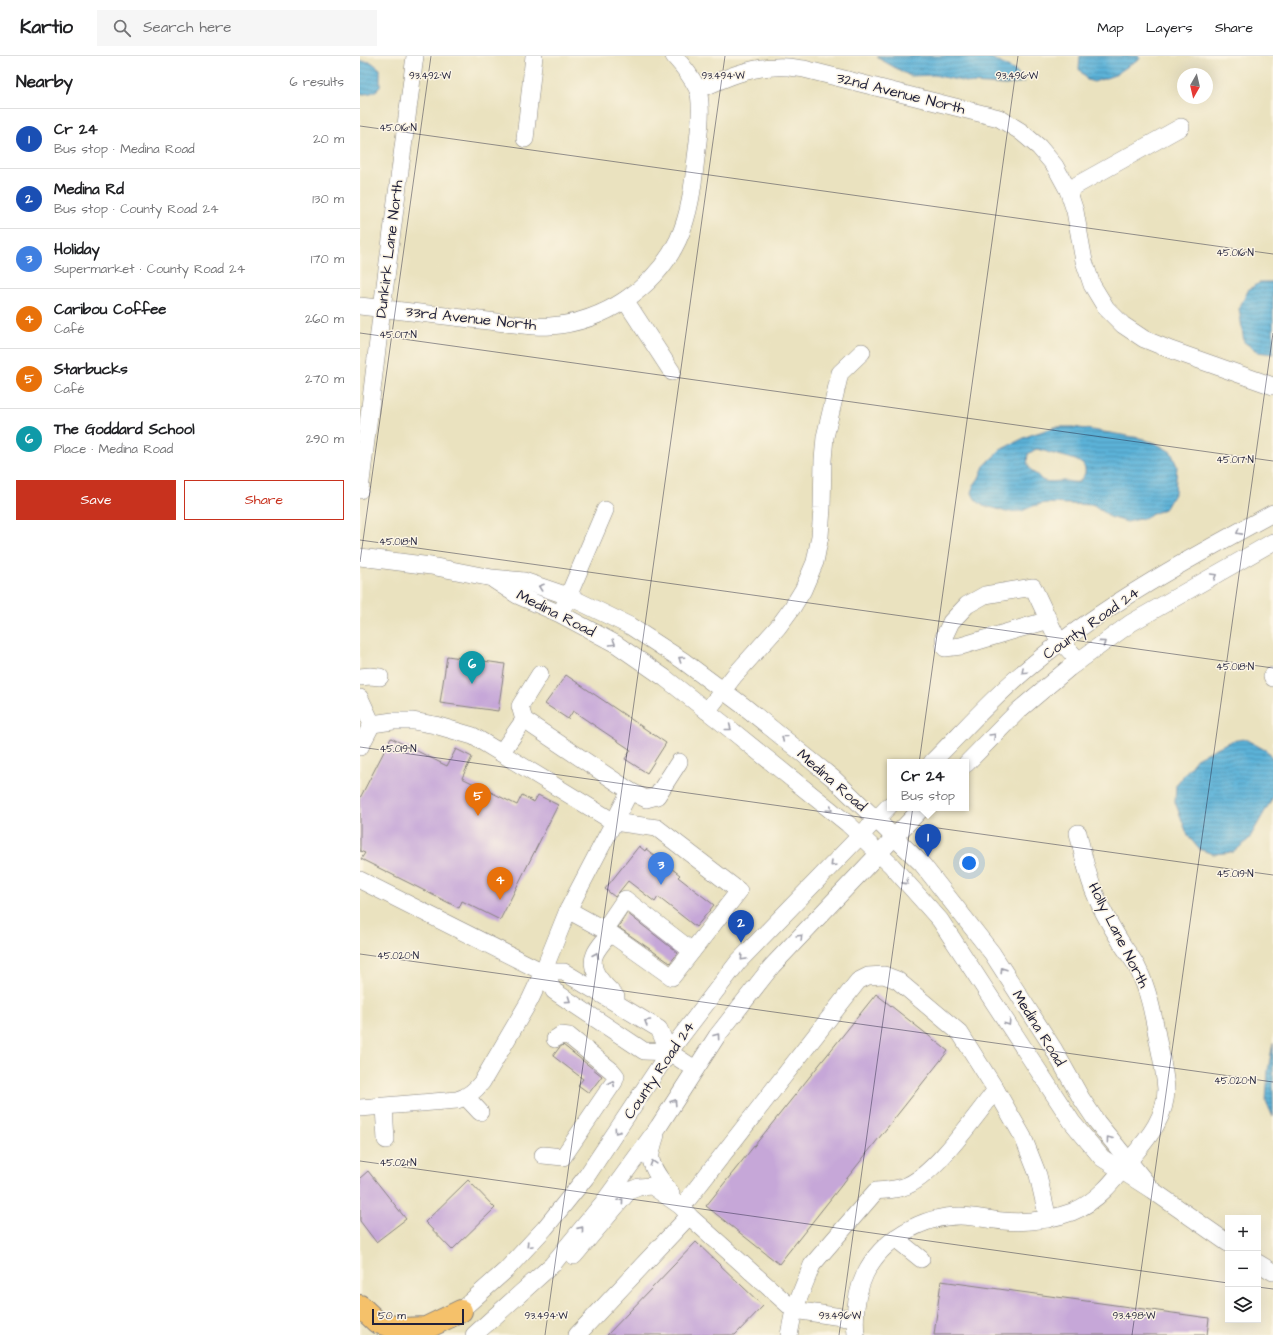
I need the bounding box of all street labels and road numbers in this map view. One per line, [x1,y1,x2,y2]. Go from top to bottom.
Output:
street label: 32nd Avenue North [834,67,968,120]
street label: Dunkirk Lane North [371,178,408,319]
street label: 33rd Avenue North [404,301,538,336]
street label: County Road 24 [1039,582,1144,665]
street label: Medina Road [513,585,599,642]
street label: Medina Road [792,744,871,817]
street label: Holly Lane North [1082,879,1154,993]
street label: Medina Road [1007,986,1070,1071]
street label: County Road 24 [619,1017,701,1124]

